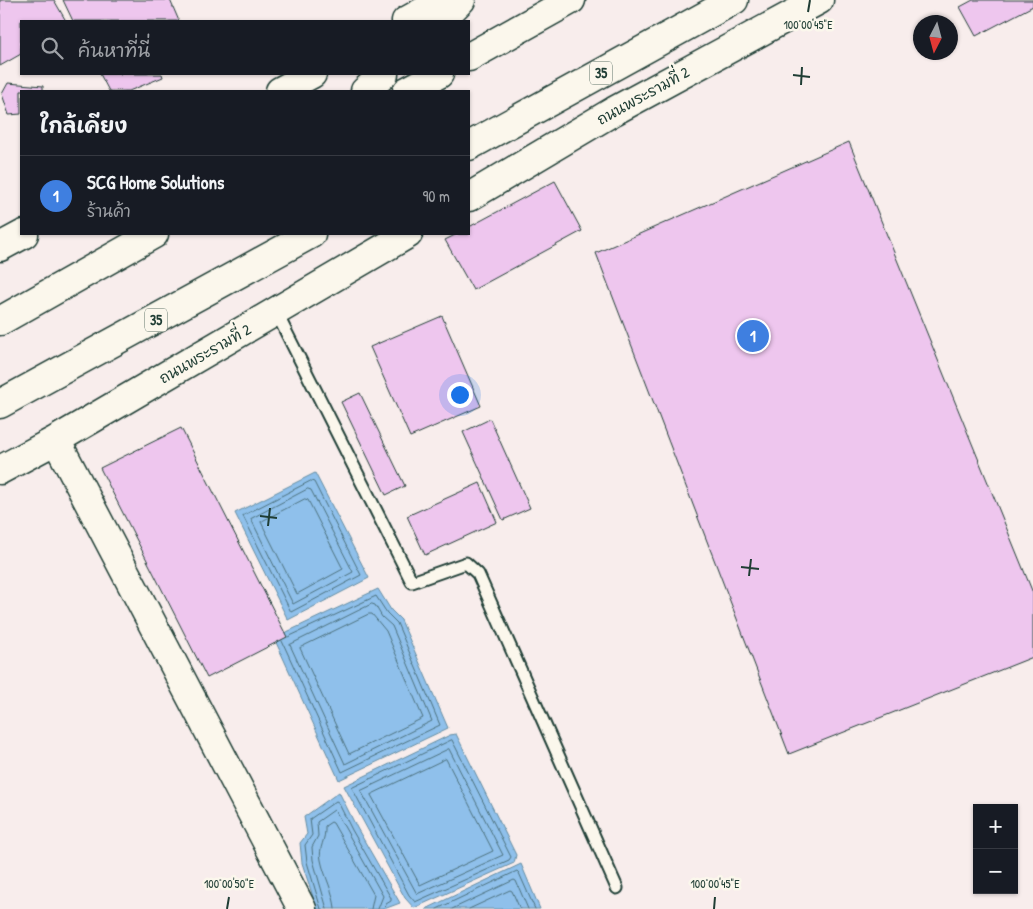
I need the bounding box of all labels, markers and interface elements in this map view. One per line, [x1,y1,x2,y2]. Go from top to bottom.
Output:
north arrow [913,15,958,60]
text: 100°00'45"E [783,16,833,33]
search box [20,20,470,75]
icon: search [38,34,66,62]
text: ค้นหาที่นี่ [78,37,150,63]
street label: ถนนพระรามที่ 2 [591,59,693,130]
road number: 35 [590,62,612,84]
text: ใกล้เคียง [40,111,127,140]
text: SCG Home Solutions [87,169,224,195]
text: 1 [53,185,59,207]
text: 90 m [422,185,450,207]
text: ร้านค้า [87,200,131,222]
road number: 35 [145,308,167,332]
street label: ถนนพระรามที่ 2 [153,316,255,388]
pin: 1 [737,317,769,355]
your location [447,382,473,408]
map controls [973,804,1018,894]
button: + [973,804,1018,849]
button: − [973,849,1018,894]
text: 100°00'50"E [204,875,255,892]
text: 100°00'45"E [690,875,740,892]

